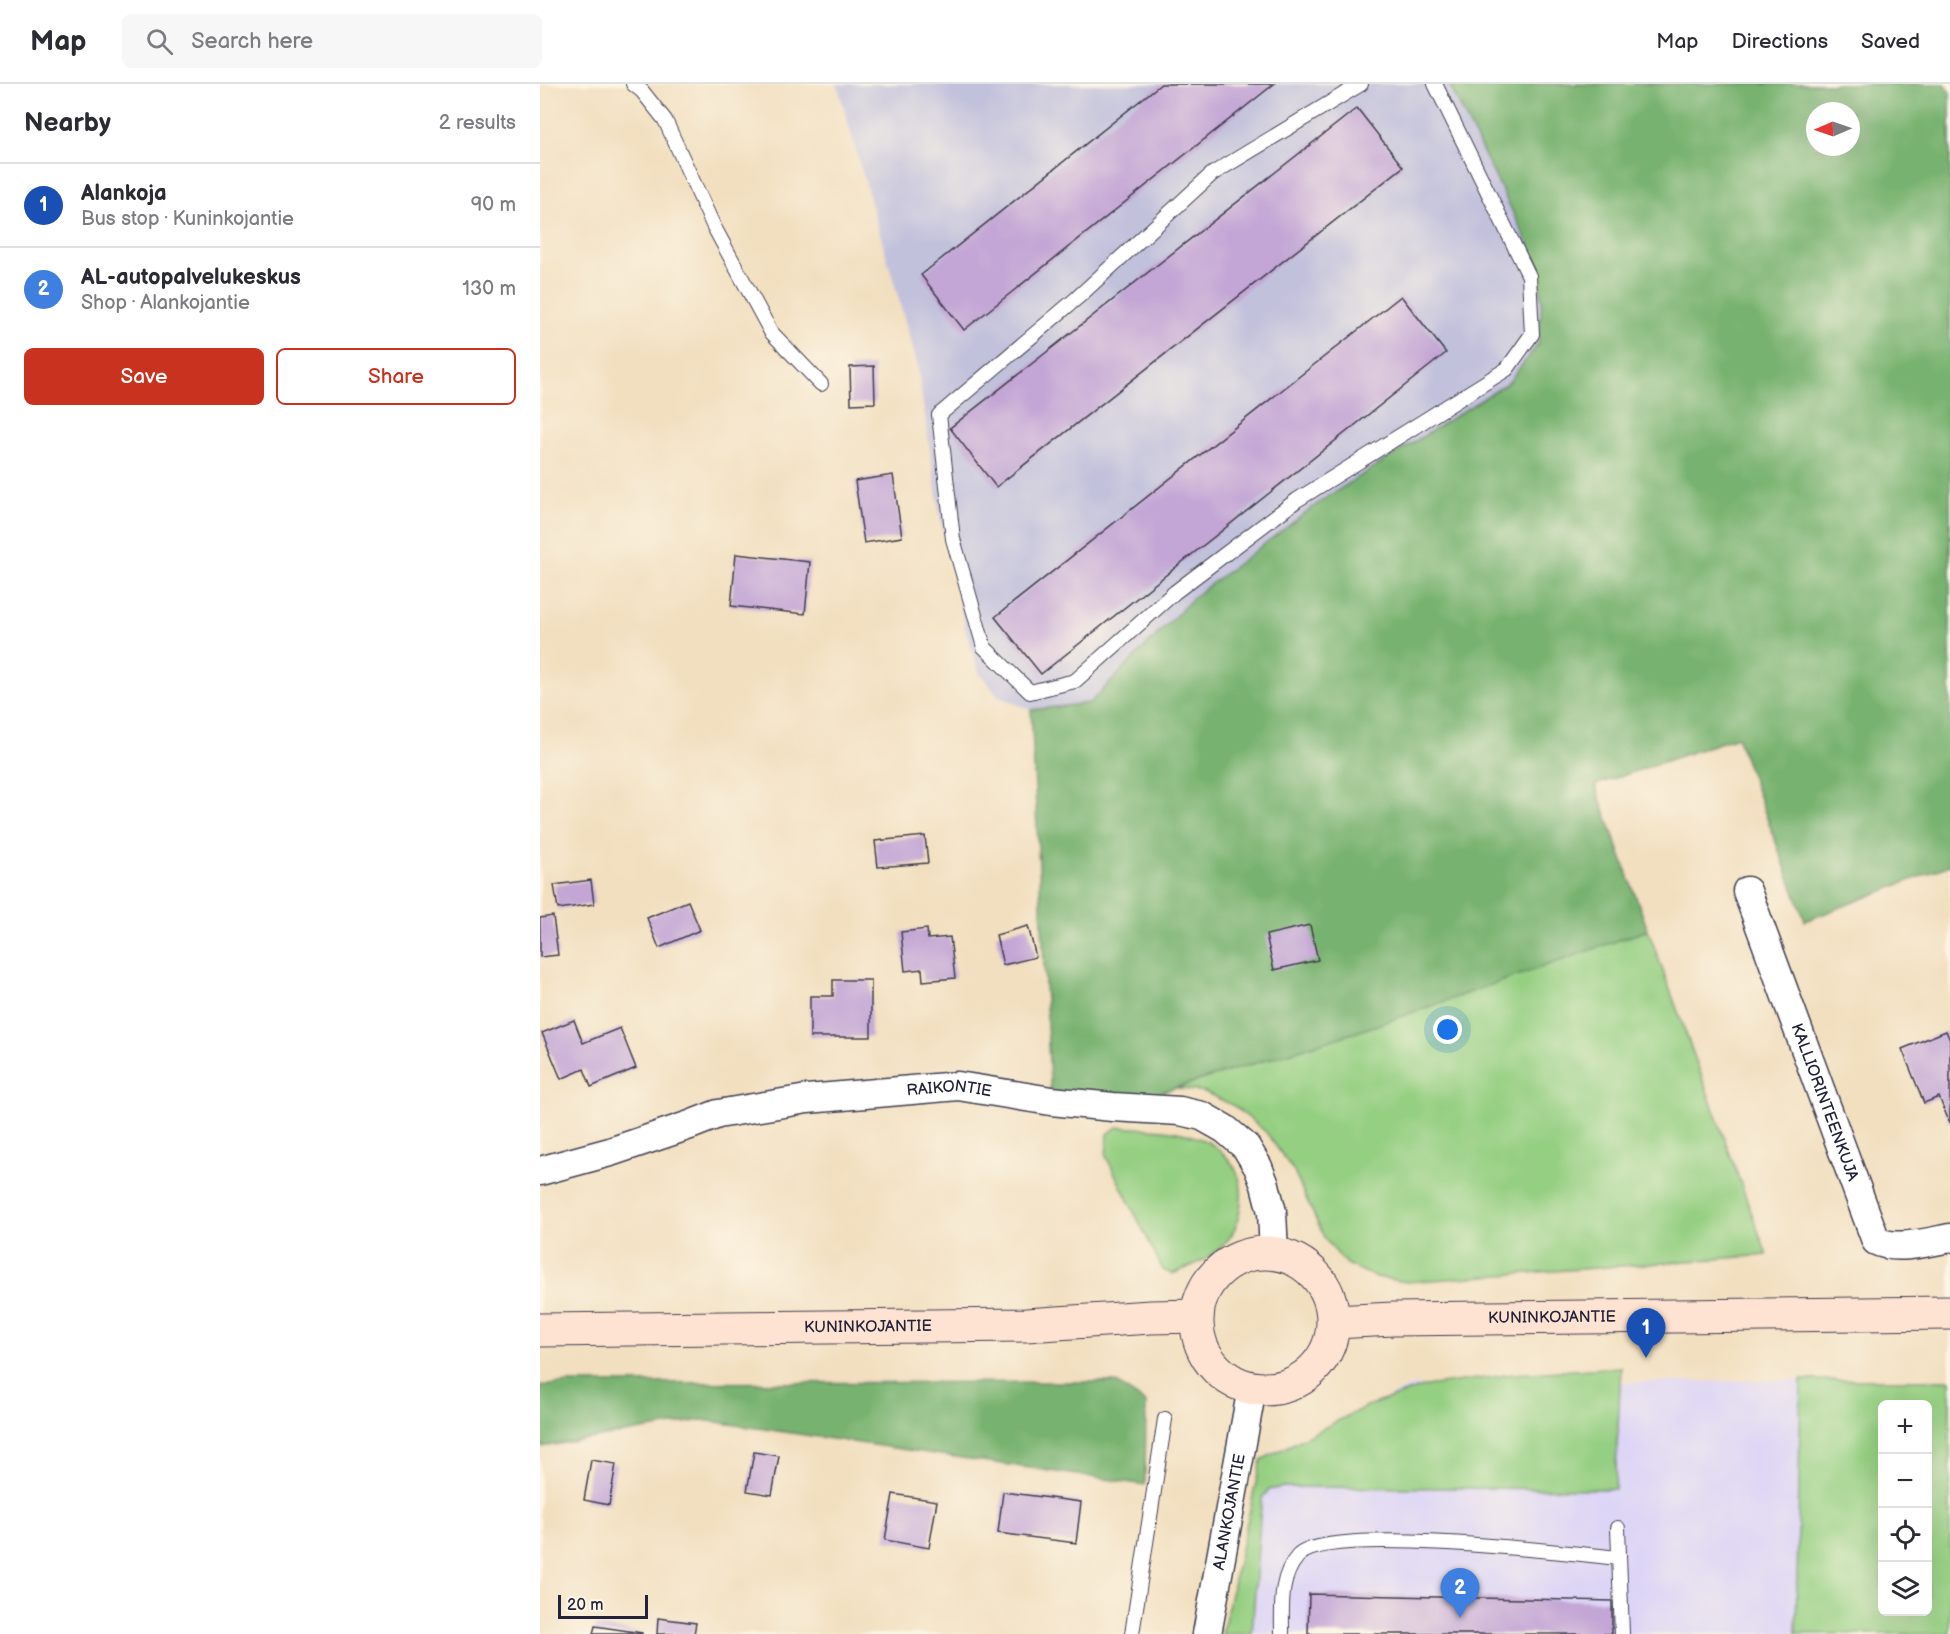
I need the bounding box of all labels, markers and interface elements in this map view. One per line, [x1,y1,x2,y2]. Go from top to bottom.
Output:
search box [122,14,542,68]
text: Map [30,25,86,58]
icon: search [143,25,176,58]
text: Search here [191,28,313,55]
text: Map [1656,29,1699,54]
text: Directions [1732,29,1828,54]
text: Saved [1861,29,1920,54]
north arrow [1806,102,1860,156]
text: Nearby [24,108,111,139]
text: 2 results [439,111,516,135]
text: Alankoja [81,180,167,207]
text: 1 [39,193,48,217]
text: 90 m [471,193,516,217]
text: Bus stop · Kuninkojantie [81,207,294,231]
text: AL-autopalvelukeskus [81,264,301,291]
text: 2 [38,277,49,301]
text: 130 m [462,277,516,301]
text: Shop · Alankojantie [81,291,250,315]
button: Save [24,348,264,405]
button: Share [276,348,516,405]
your location [1433,1015,1462,1044]
street label: KALLIORINTEENKUJA [1787,1021,1863,1184]
street label: RAIKONTIE [906,1076,993,1101]
street label: KUNINKOJANTIE [1488,1307,1616,1327]
pin: 1 [1626,1308,1666,1358]
street label: KUNINKOJANTIE [804,1316,932,1337]
map controls [1878,1400,1932,1616]
button: + [1878,1400,1932,1454]
street label: ALANKOJANTIE [1209,1452,1249,1572]
button: − [1878,1454,1932,1508]
button: locate [1878,1508,1932,1562]
button: layers [1878,1562,1932,1616]
pin: 2 [1440,1568,1480,1618]
scale bar [558,1592,648,1620]
text: 20 m [567,1596,603,1615]

